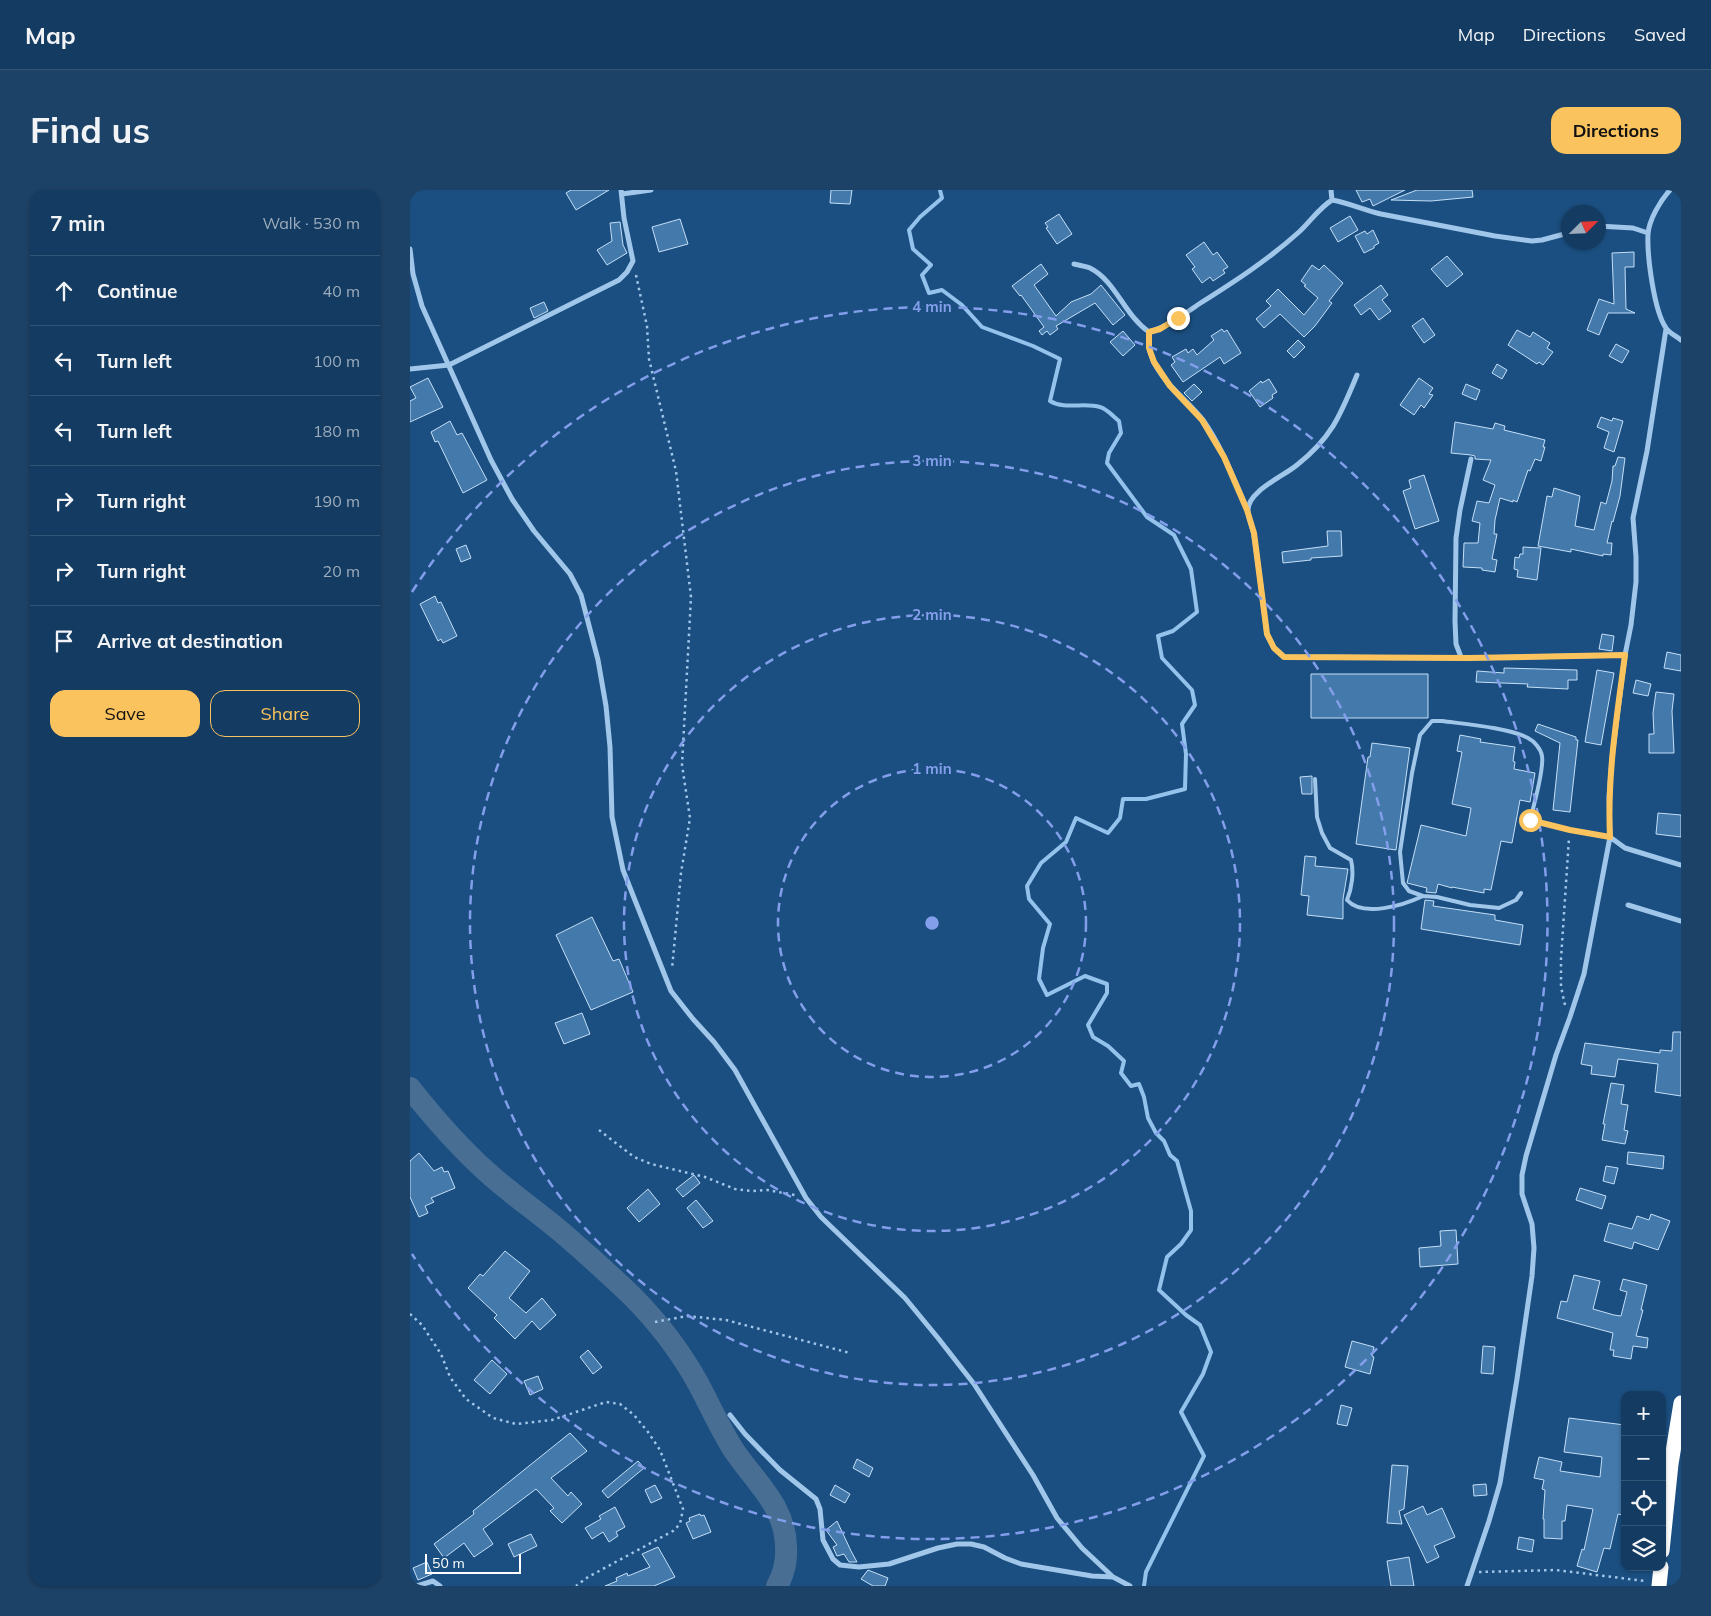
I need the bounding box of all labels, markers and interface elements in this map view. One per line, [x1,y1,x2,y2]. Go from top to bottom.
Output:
text: Map [25,20,76,50]
text: Map [1458,23,1495,46]
text: Directions [1523,23,1606,46]
text: Saved [1634,23,1686,46]
button: Directions [1551,107,1681,154]
text: Find us [30,108,150,152]
north arrow [1561,205,1606,250]
text: 7 min [50,210,105,236]
text: Walk · 530 m [262,213,360,233]
icon: ahead [50,277,78,305]
text: Continue [97,279,177,303]
text: 40 m [323,281,360,301]
text: 4 min [912,297,952,316]
route end [1167,307,1190,330]
icon: left [50,347,78,375]
text: Turn left [97,349,172,373]
text: 100 m [313,351,360,371]
icon: left [50,417,78,445]
text: Turn left [97,419,172,443]
text: 180 m [313,421,360,441]
text: 3 min [912,451,952,470]
icon: right [50,487,78,515]
text: Turn right [97,489,186,513]
text: 190 m [313,491,360,511]
icon: right [50,557,78,585]
text: Turn right [97,559,186,583]
text: 20 m [323,561,360,581]
text: 2 min [912,605,952,624]
icon: arrive [50,627,78,655]
text: Arrive at destination [97,629,283,653]
button: Save [50,690,200,737]
button: Share [210,690,360,737]
text: 1 min [912,759,952,778]
route start [1519,809,1542,832]
centre of rings [923,914,941,932]
map controls [1621,1391,1666,1571]
button: + [1621,1391,1666,1436]
button: − [1621,1436,1666,1481]
button: locate [1621,1481,1666,1526]
button: layers [1621,1526,1666,1571]
scale bar [425,1551,521,1574]
text: 50 m [432,1554,465,1572]

